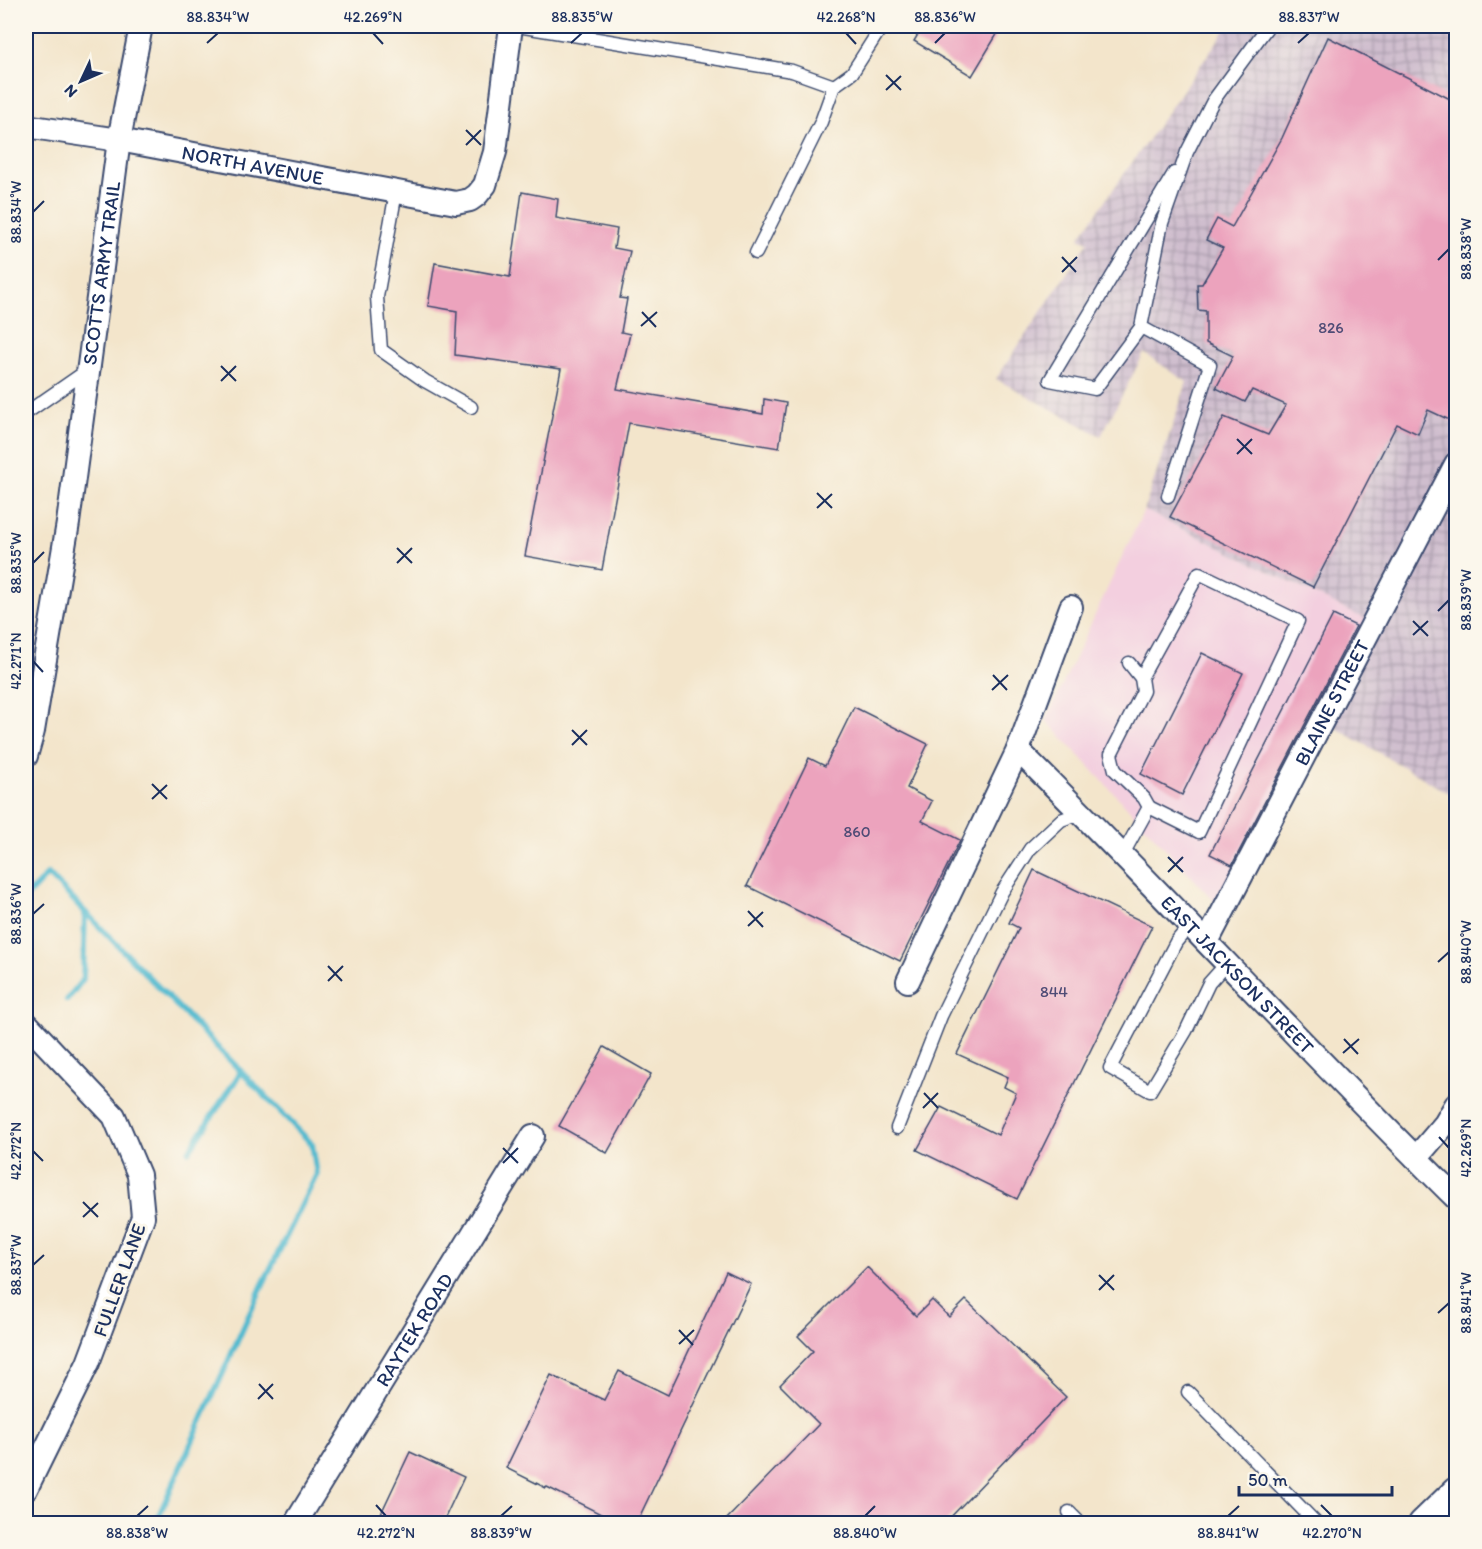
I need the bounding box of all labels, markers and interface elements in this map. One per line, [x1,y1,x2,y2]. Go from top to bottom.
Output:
text: 88.834°W [187,8,250,26]
text: 42.269°N [344,8,402,26]
text: 88.835°W [551,8,613,26]
text: 42.268°N [816,8,876,26]
text: 88.836°W [914,8,976,26]
text: 88.837°W [1278,8,1340,26]
north arrow [51,51,111,111]
text: N [60,81,81,102]
street label: NORTH AVENUE [180,140,325,190]
text: 88.834°W [7,180,25,243]
street label: SCOTTS ARMY TRAIL [77,180,125,366]
text: 88.838°W [1457,218,1475,280]
house number: 826 [1318,318,1344,337]
text: 88.835°W [7,532,25,594]
text: 88.839°W [1457,569,1475,631]
text: 42.271°N [7,632,25,690]
street label: BLAINE STREET [1289,636,1374,769]
house number: 860 [843,822,871,841]
text: 88.836°W [7,883,25,945]
street label: EAST JACKSON STREET [1156,890,1319,1059]
text: 88.840°W [1457,920,1475,984]
house number: 844 [1040,982,1068,1001]
text: 42.269°N [1457,1119,1475,1177]
text: 42.272°N [7,1122,25,1180]
street label: FULLER LANE [87,1220,151,1340]
text: 88.837°W [7,1234,25,1296]
street label: RAYTEK ROAD [370,1268,458,1391]
text: 88.841°W [1457,1272,1475,1334]
scale bar [1239,1459,1392,1497]
text: 50 m [1248,1469,1288,1491]
text: 88.838°W [106,1524,168,1542]
text: 42.272°N [357,1524,415,1542]
text: 88.839°W [470,1524,532,1542]
text: 88.840°W [833,1524,897,1542]
text: 88.841°W [1197,1524,1259,1542]
text: 42.270°N [1302,1524,1362,1542]

